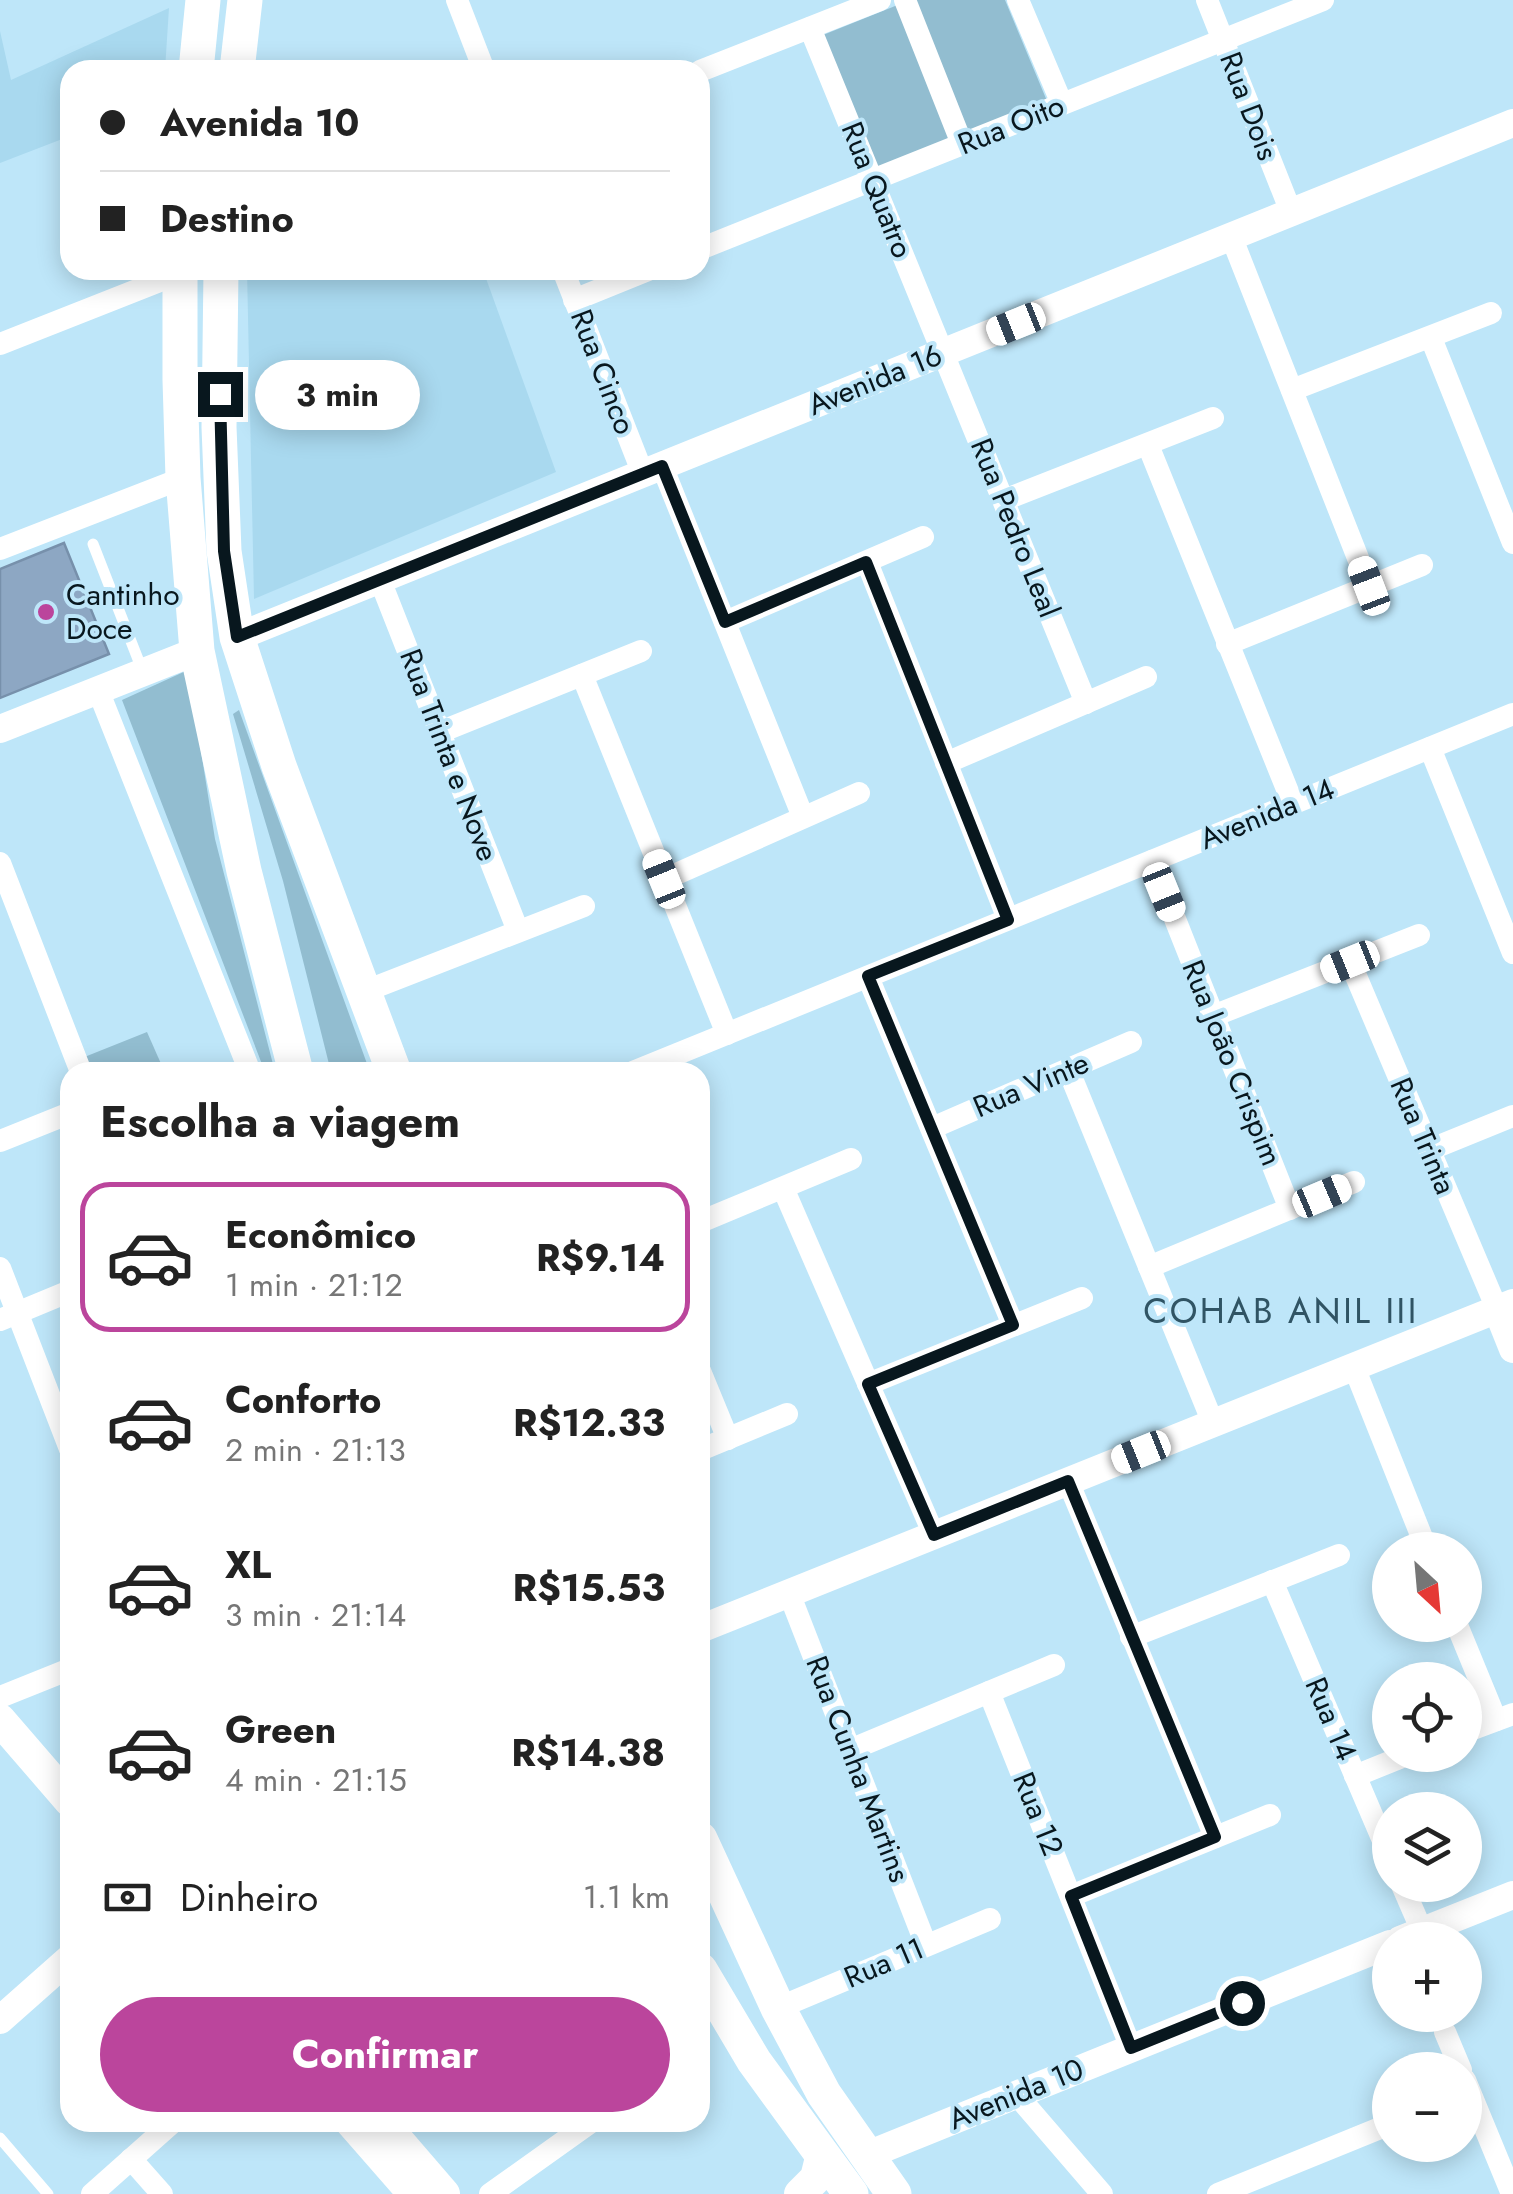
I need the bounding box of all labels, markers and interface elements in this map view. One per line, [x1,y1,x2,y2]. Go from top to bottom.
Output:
street label: Rua Dois [1209,46,1290,166]
street label: Rua Oito [951,84,1070,165]
text: Avenida 10 [160,95,359,150]
street label: Rua Quatro [831,115,924,264]
text: Destino [160,191,294,246]
car [983,299,1049,349]
street label: Rua Cinco [560,303,647,441]
street label: Avenida 16 [801,333,948,426]
callout: 3 min [255,359,420,429]
route end [198,372,243,417]
text: 3 min [296,372,379,418]
street label: Rua Pedro Leal [960,432,1071,624]
car [1344,553,1394,619]
place label: Cantinho Doce [66,573,180,650]
marker: Cantinho Doce [35,601,57,623]
street label: Rua Trinta e Nove [389,643,510,867]
street label: Avenida 14 [1193,767,1341,860]
car [639,846,689,912]
car [1139,859,1189,925]
car [1317,937,1383,987]
street label: Rua João Crispim [1172,953,1293,1172]
street label: Rua Vinte [966,1041,1095,1128]
street label: Rua Trinta [1380,1071,1467,1201]
text: Escolha a viagem [100,1089,460,1154]
car [1289,1170,1355,1222]
text: Econômico [225,1207,416,1262]
icon: car [105,1212,195,1302]
text: R$9.14 [536,1230,665,1285]
text: 1 min · 21:12 [225,1262,403,1308]
district label: COHAB ANIL III [1143,1286,1419,1336]
text: Conforto [225,1372,382,1427]
icon: car [105,1377,195,1467]
text: R$12.33 [513,1395,665,1450]
text: 2 min · 21:13 [225,1427,406,1473]
car [1108,1427,1174,1477]
north arrow [1372,1532,1482,1642]
map controls [1372,1532,1482,2162]
text: XL [225,1537,271,1592]
icon: car [105,1542,195,1632]
text: R$15.53 [513,1560,665,1615]
text: 3 min · 21:14 [225,1592,406,1638]
street label: Rua Cunha Martins [796,1650,921,1888]
button: locate [1372,1662,1482,1772]
street label: Rua 14 [1295,1670,1368,1767]
text: Green [225,1702,336,1757]
icon: car [105,1707,195,1797]
text: R$14.38 [511,1725,665,1780]
text: 4 min · 21:15 [225,1757,407,1803]
street label: Rua 12 [1002,1766,1075,1862]
button: layers [1372,1792,1482,1902]
icon: cash [100,1870,155,1925]
text: Dinheiro [180,1870,318,1925]
text: 1.1 km [583,1874,670,1920]
button: + [1372,1922,1482,2032]
street label: Rua 11 [837,1927,930,1999]
route start [1220,1981,1265,2026]
button: Confirmar [100,1997,670,2112]
street label: Avenida 10 [942,2047,1090,2140]
button: − [1372,2052,1482,2162]

